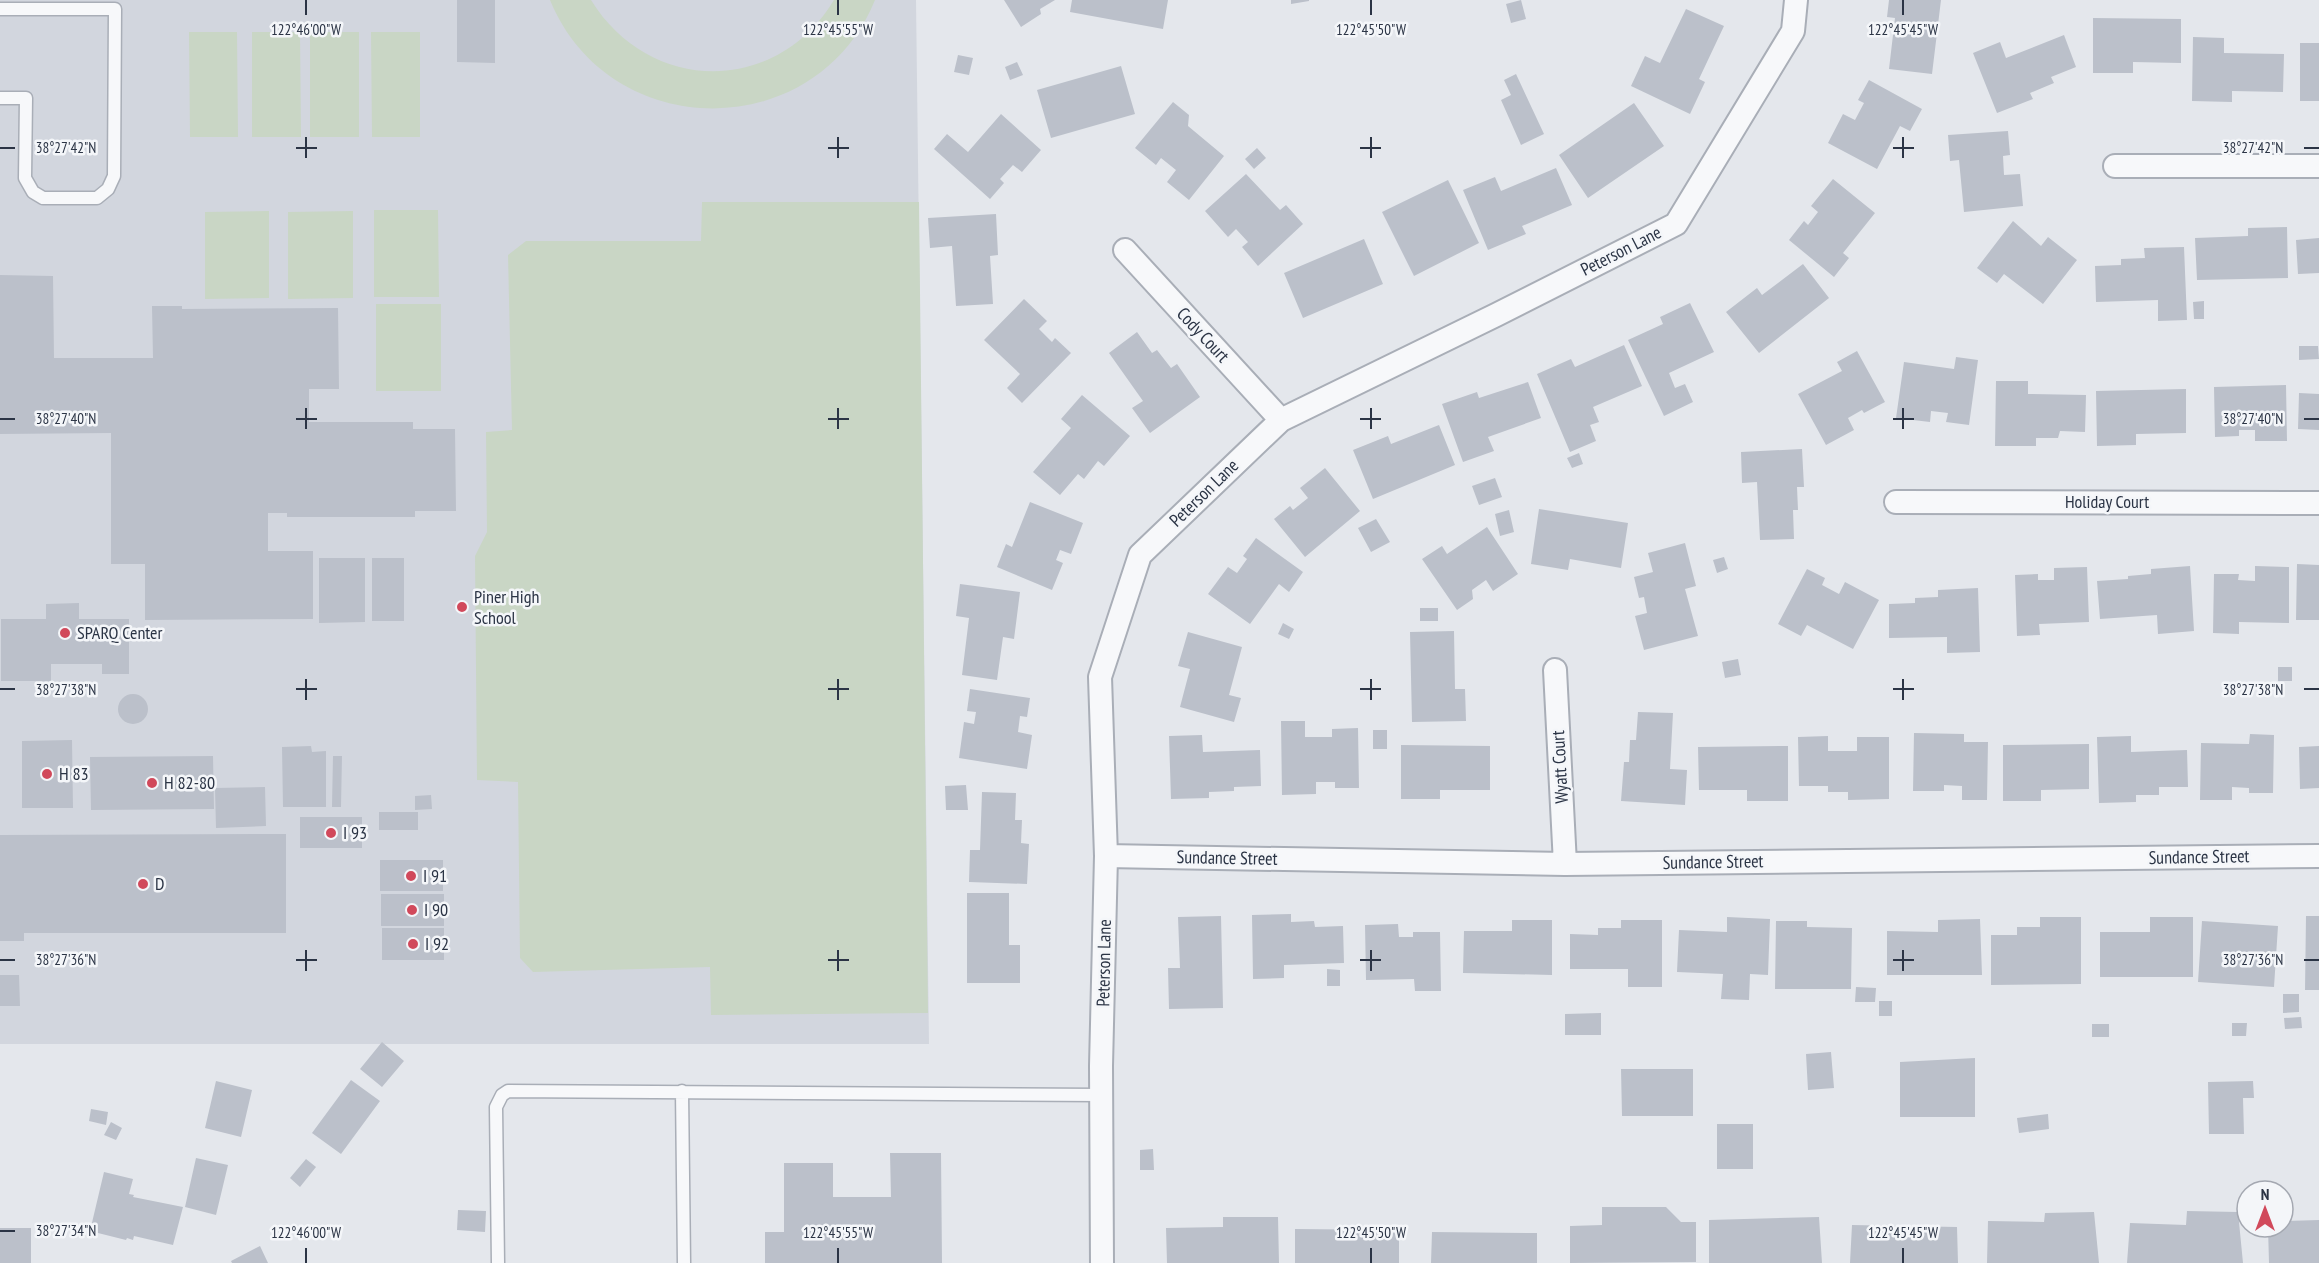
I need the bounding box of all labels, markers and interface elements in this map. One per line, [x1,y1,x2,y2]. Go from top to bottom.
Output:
text: 122°46'00"W [271,20,341,39]
text: 122°45'55"W [803,20,873,39]
text: 122°45'50"W [1336,20,1406,39]
text: 122°45'45"W [1868,20,1938,39]
text: 38°27'42"N [36,138,96,157]
text: 38°27'42"N [2223,138,2283,157]
street label: Peterson Lane [1577,220,1665,281]
street label: Cody Court [1172,302,1235,367]
text: 38°27'40"N [36,409,96,428]
text: 38°27'40"N [2223,409,2283,428]
street label: Peterson Lane [1164,454,1243,531]
street label: Holiday Court [2065,490,2149,513]
place label: Piner High School [474,585,539,629]
marker: Piner High School [455,600,469,614]
place label: SPARQ Center [77,621,163,644]
marker: SPARQ Center [58,626,72,640]
text: 38°27'38"N [36,680,96,699]
text: 38°27'38"N [2223,680,2283,699]
street label: Wyatt Court [1546,730,1573,804]
place label: H 83 [59,762,89,785]
marker: H 83 [40,767,54,781]
place label: H 82-80 [164,771,215,794]
marker: H 82-80 [145,776,159,790]
place label: I 93 [343,821,367,844]
marker: I 93 [324,826,338,840]
street label: Sundance Street [2148,844,2250,869]
street label: Sundance Street [1176,845,1278,870]
street label: Sundance Street [1662,849,1764,874]
place label: I 91 [423,864,447,887]
marker: I 91 [404,869,418,883]
place label: D [155,872,164,895]
marker: D [136,877,150,891]
place label: I 90 [424,898,448,921]
marker: I 90 [405,903,419,917]
street label: Peterson Lane [1091,919,1116,1007]
place label: I 92 [425,932,449,955]
marker: I 92 [406,937,420,951]
text: 38°27'36"N [36,950,96,969]
text: 38°27'36"N [2223,950,2283,969]
north arrow [2235,1179,2295,1239]
text: N [2261,1184,2269,1204]
text: 38°27'34"N [36,1221,96,1240]
text: 122°46'00"W [271,1223,341,1242]
text: 122°45'55"W [803,1223,873,1242]
text: 122°45'50"W [1336,1223,1406,1242]
text: 122°45'45"W [1868,1223,1938,1242]

